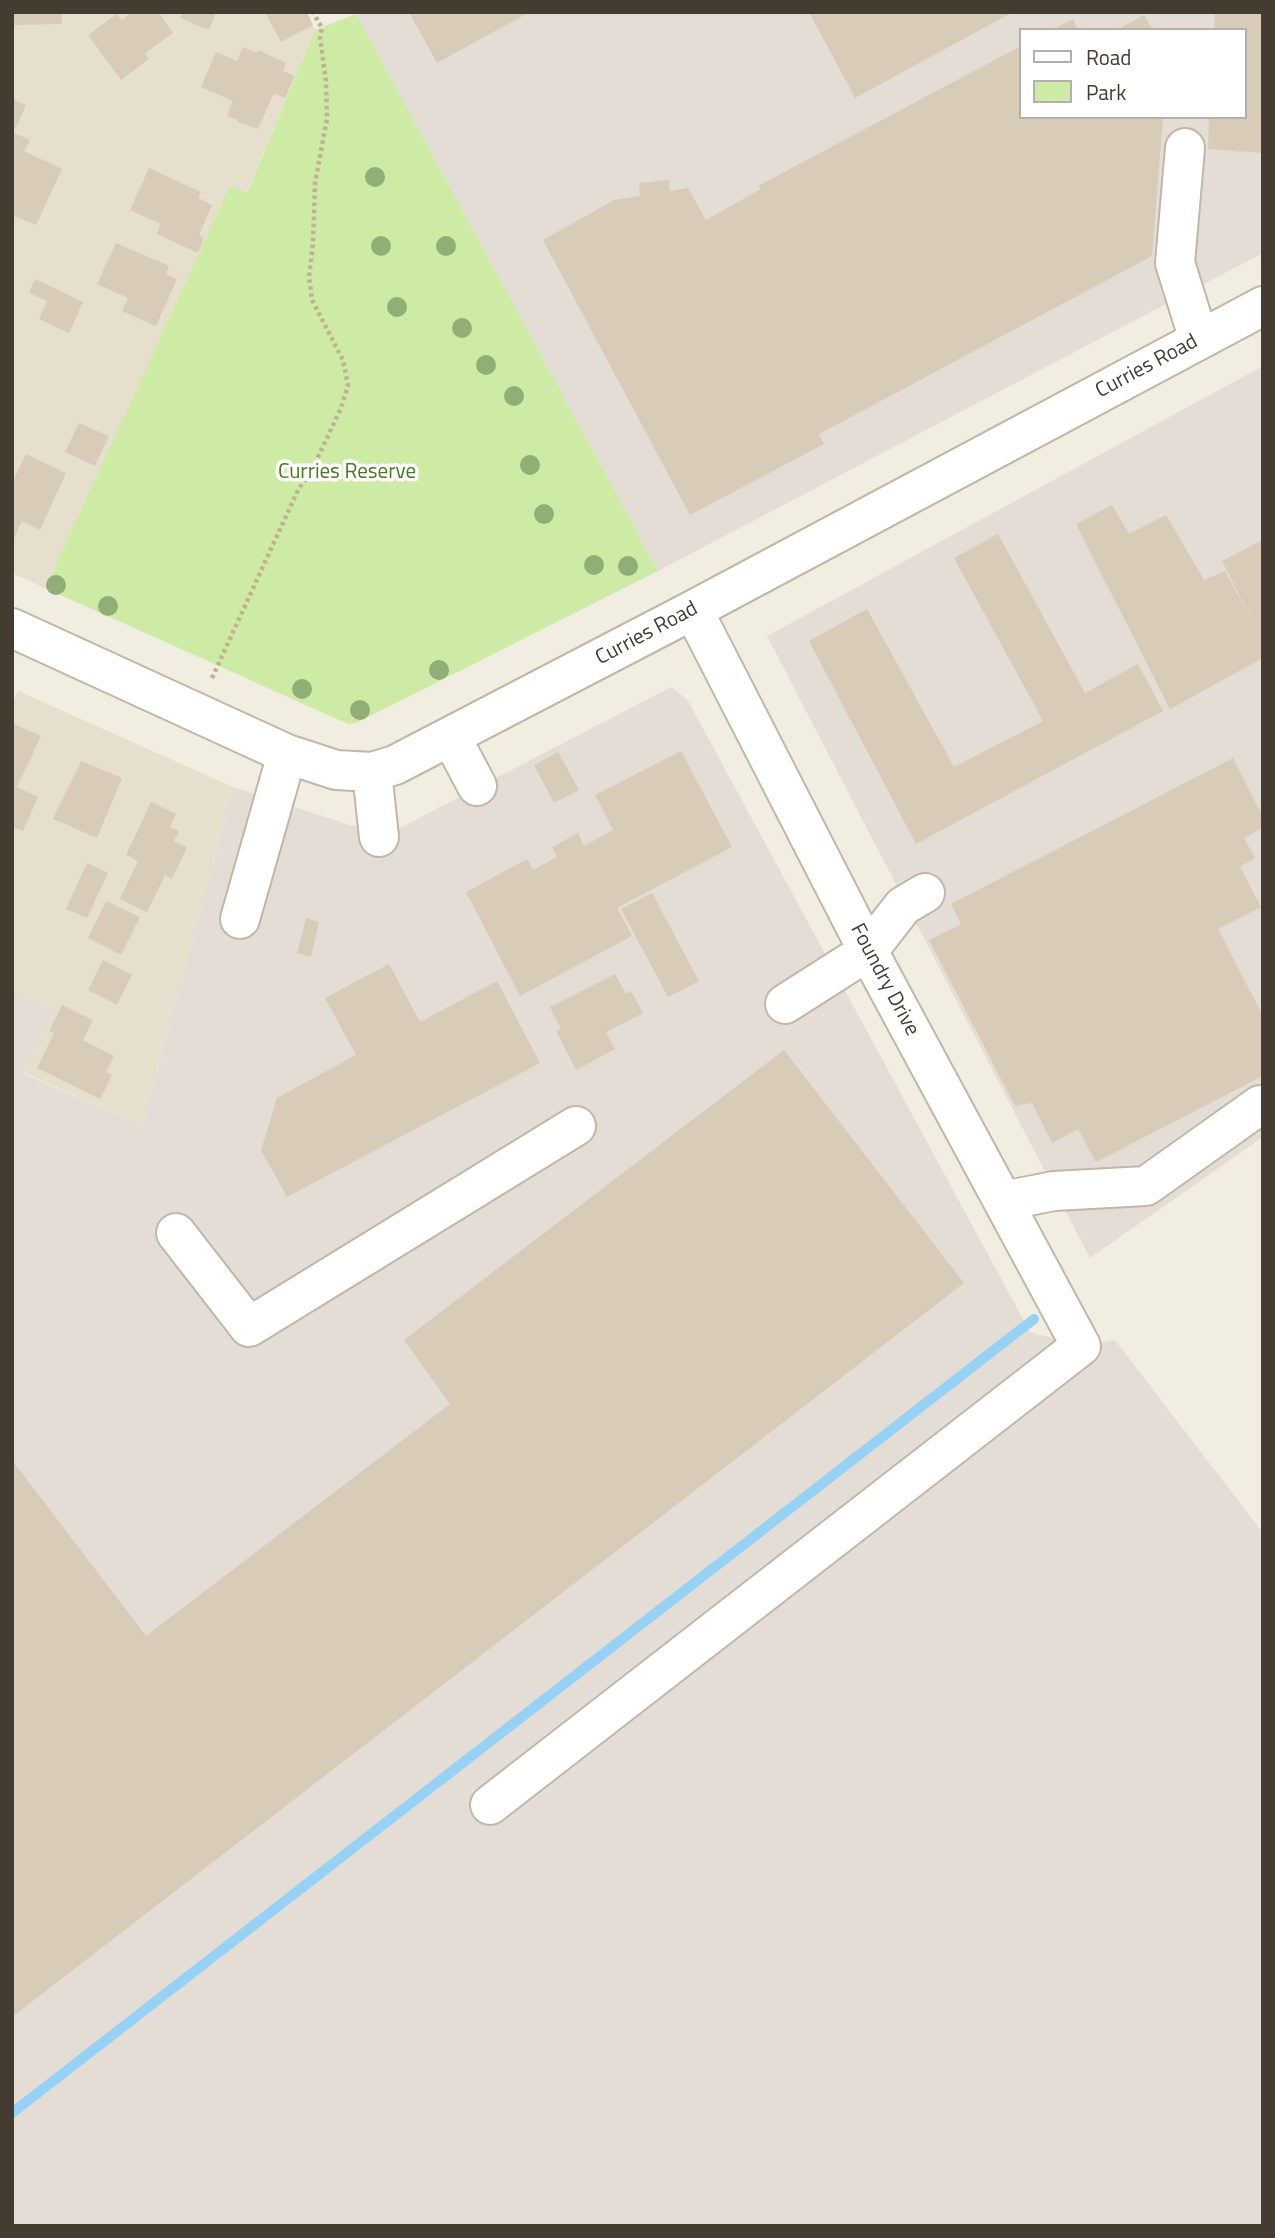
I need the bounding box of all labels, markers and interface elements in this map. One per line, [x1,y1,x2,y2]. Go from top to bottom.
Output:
legend [1020,28,1247,119]
text: Road [1086,41,1131,73]
text: Park [1086,76,1126,108]
street label: Curries Road [1092,330,1202,404]
park label: Curries Reserve [278,460,416,486]
street label: Curries Road [592,597,702,671]
street label: Foundry Drive [844,920,924,1040]

